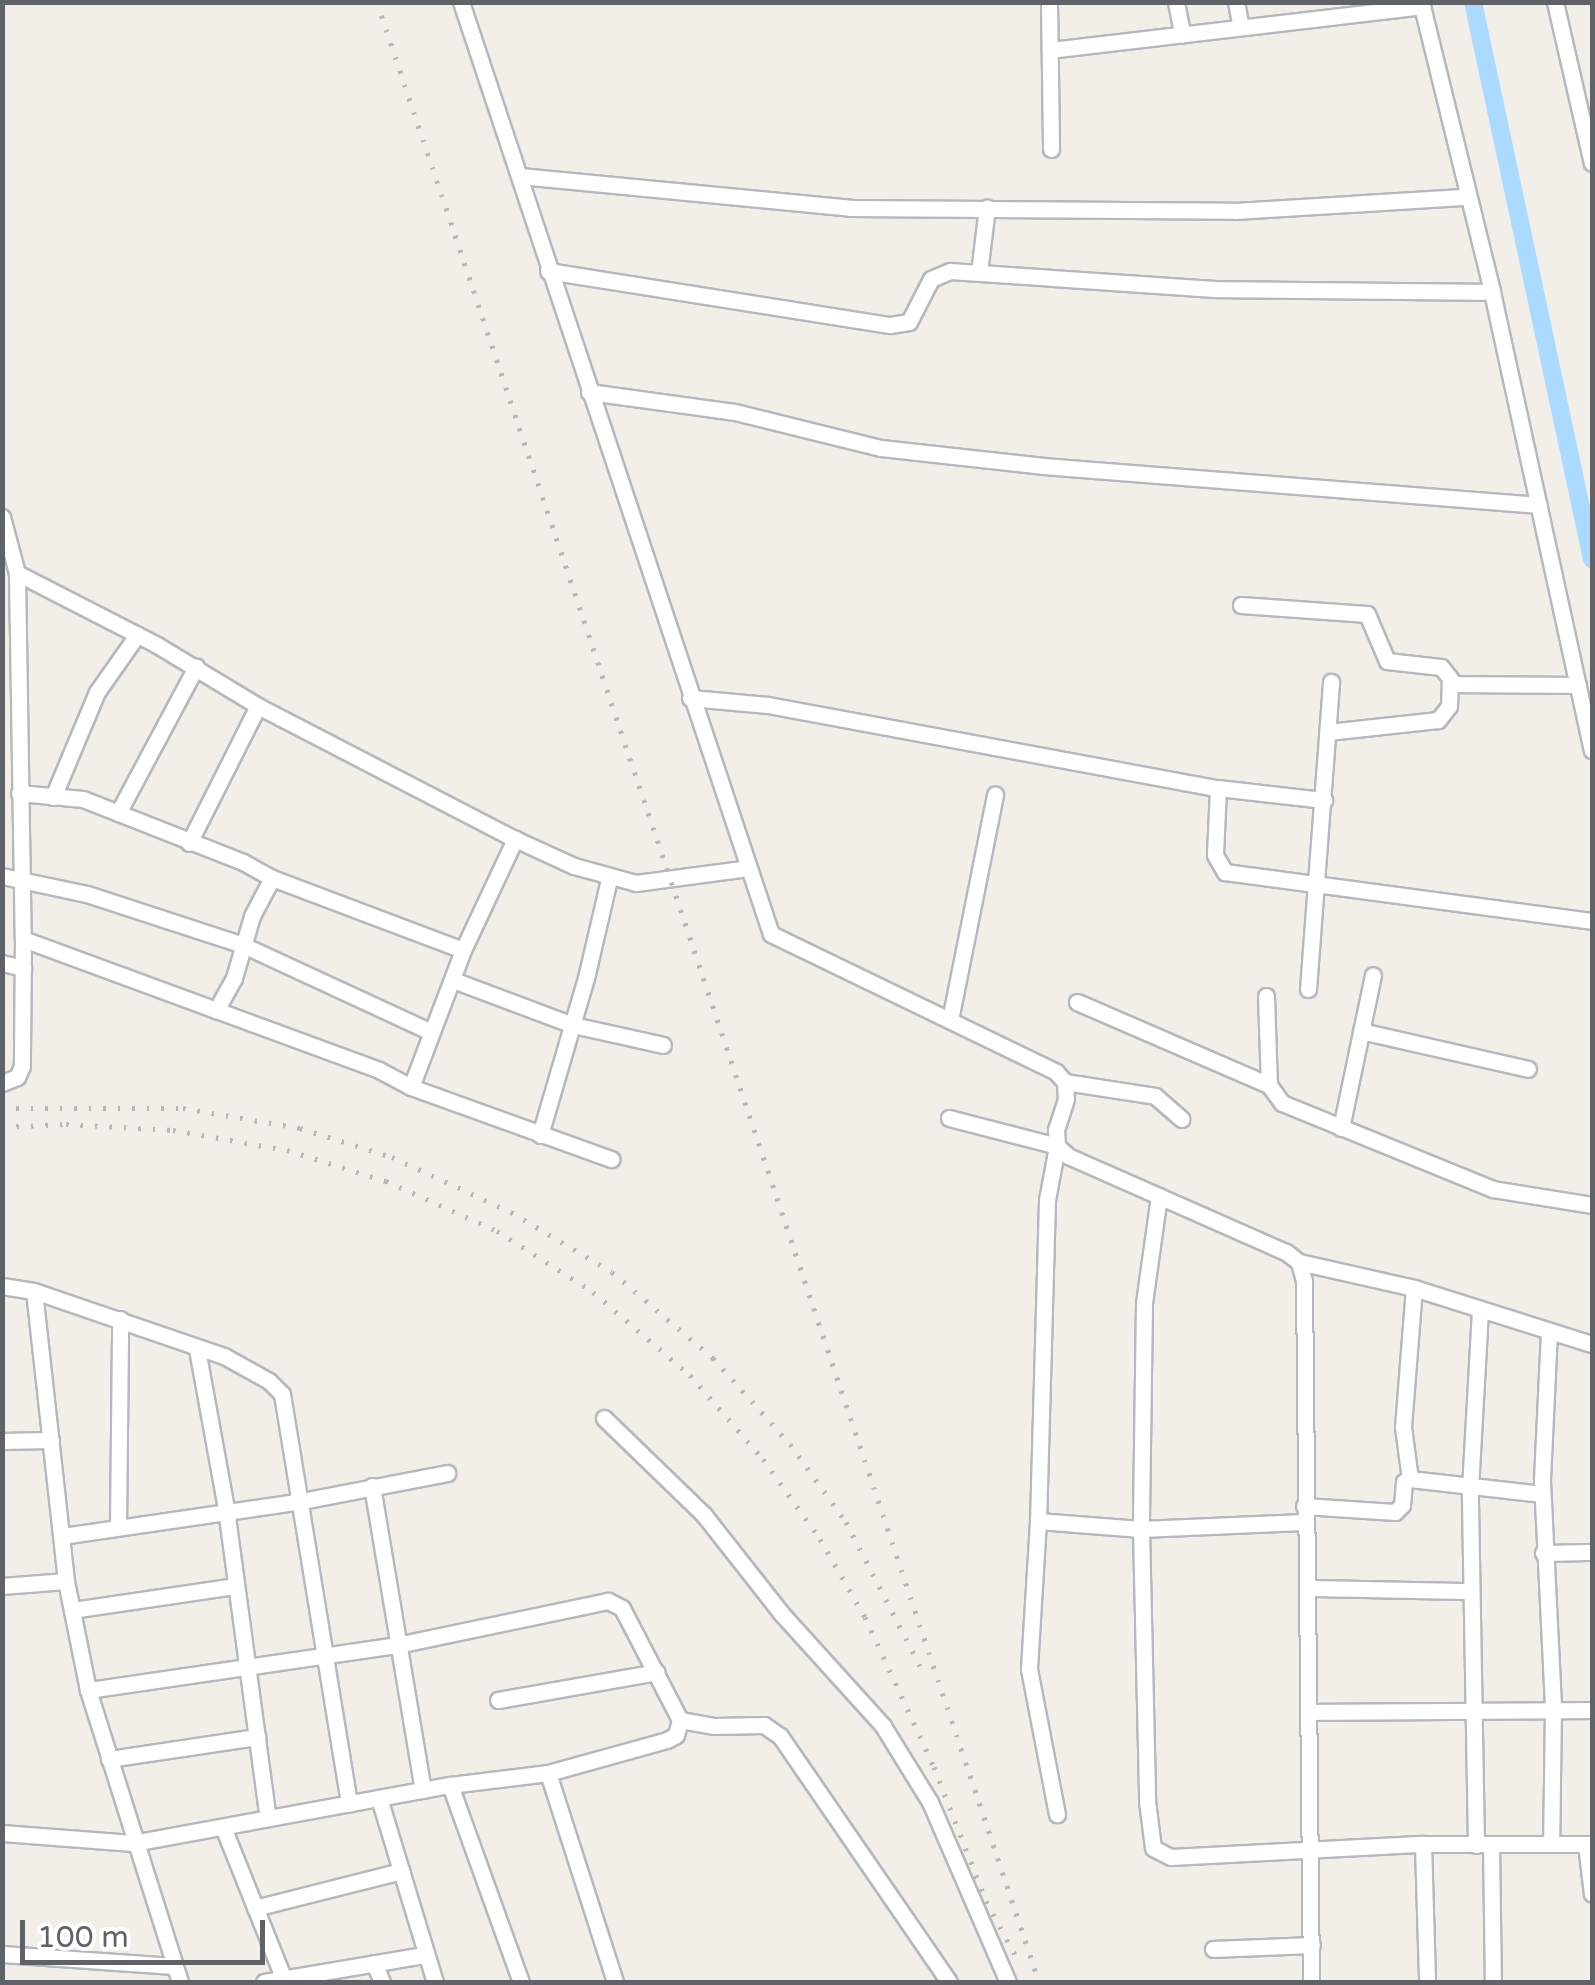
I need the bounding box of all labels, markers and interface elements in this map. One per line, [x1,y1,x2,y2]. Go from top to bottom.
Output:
scale bar [25,1900,270,1962]
text: 100 m [37,1919,129,1956]

